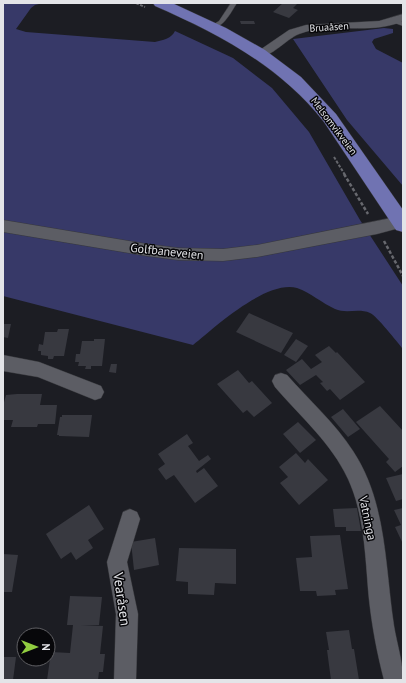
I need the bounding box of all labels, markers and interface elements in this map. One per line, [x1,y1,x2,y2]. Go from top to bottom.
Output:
street label: Bruaåsen [309,19,349,35]
street label: Melsomvikveien [308,95,360,157]
street label: Golfbaneveien [130,240,204,262]
street label: Vatninga [356,493,380,542]
street label: Vearåsen [109,570,135,627]
north arrow [16,627,56,667]
text: N [39,643,53,651]

